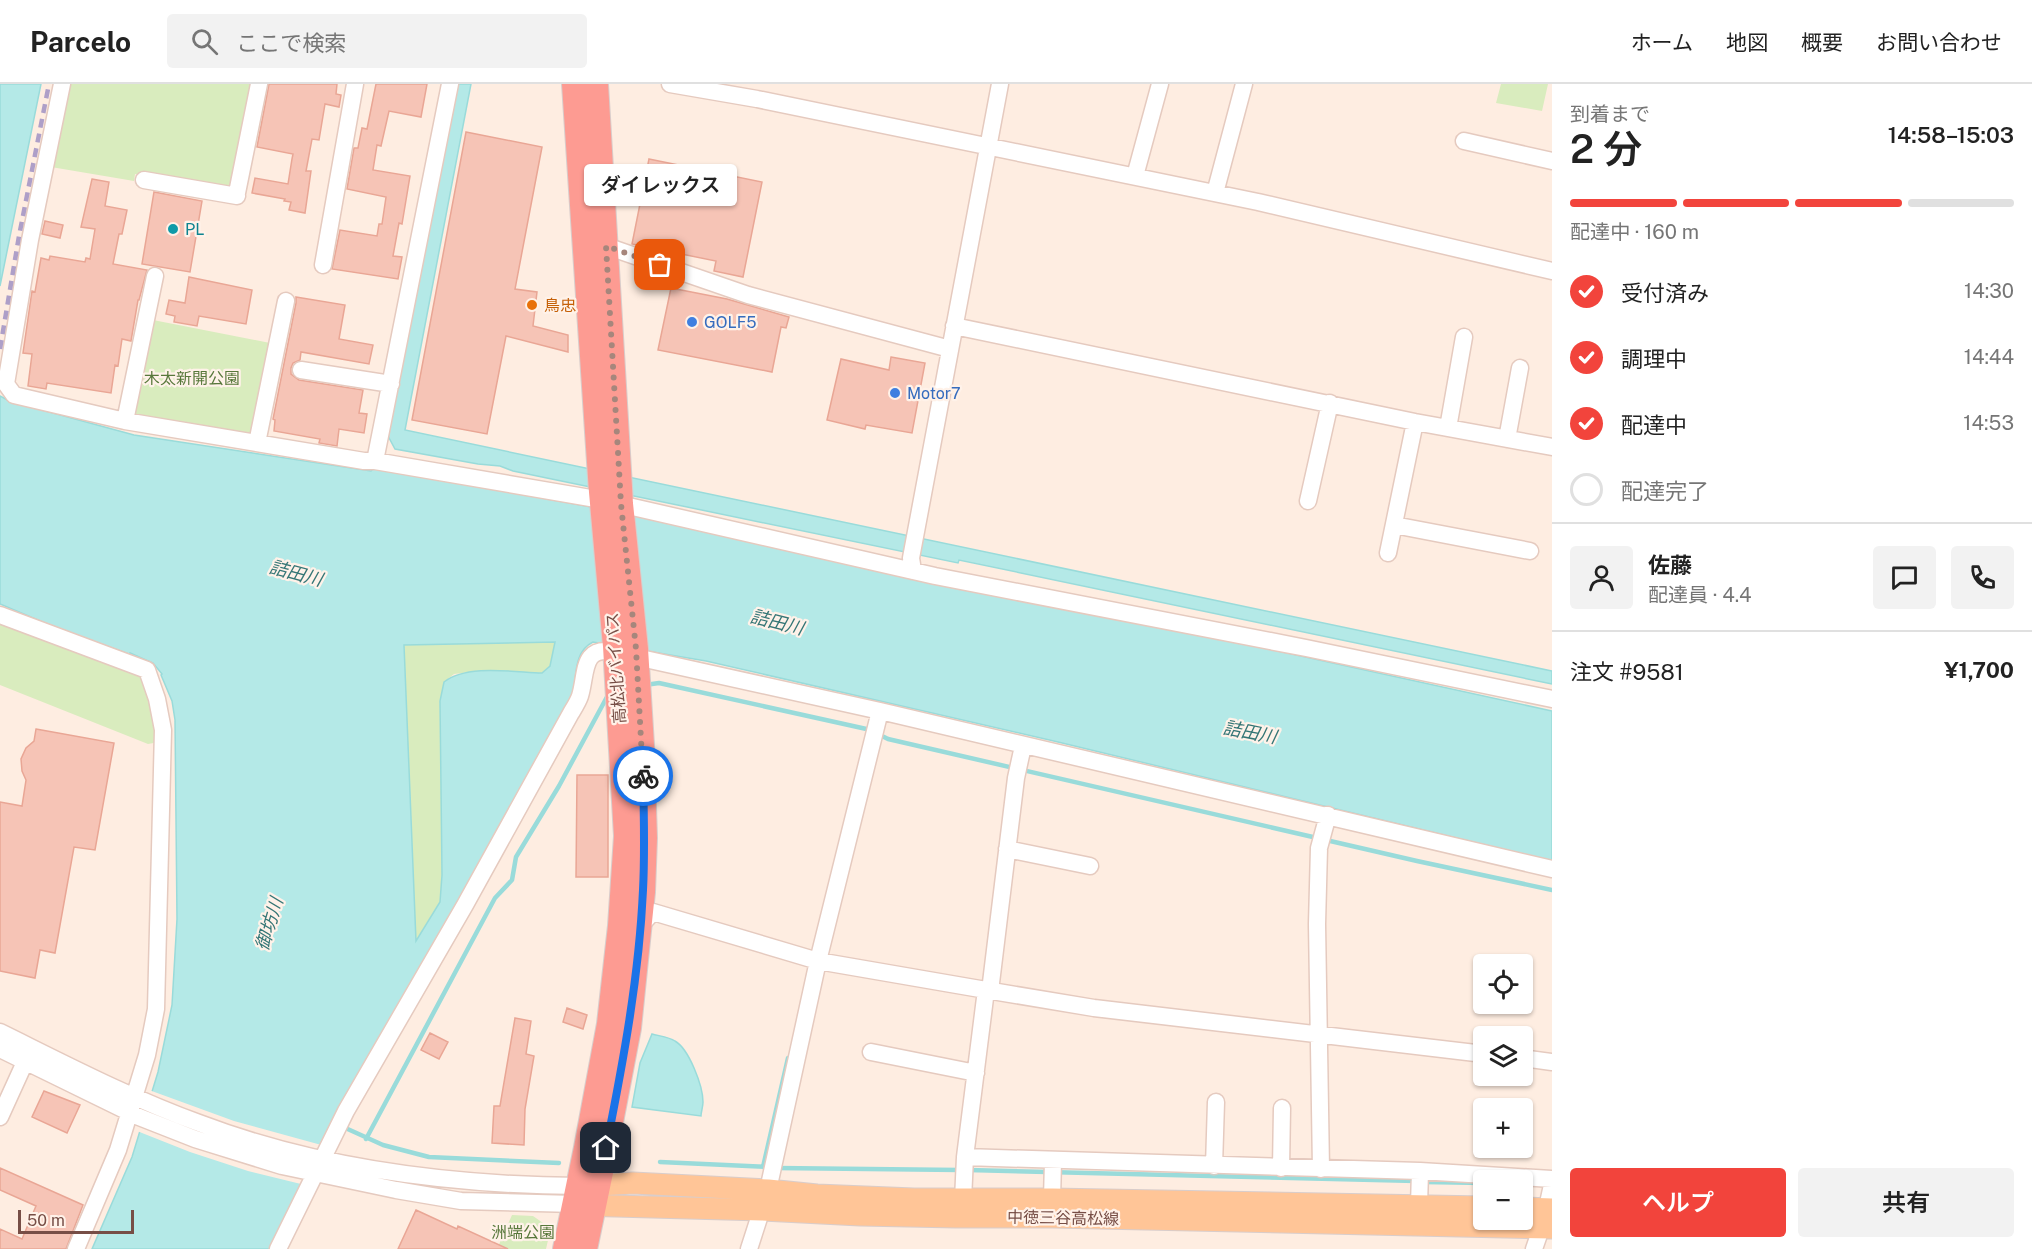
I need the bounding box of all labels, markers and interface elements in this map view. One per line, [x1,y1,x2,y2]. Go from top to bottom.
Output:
search box [167,14,587,68]
text: Parcelo [30,25,131,58]
icon: search [188,25,221,58]
text: ここで検索 [236,30,346,56]
text: ホーム [1631,30,1693,55]
text: 地図 [1726,30,1768,55]
text: 概要 [1801,30,1843,55]
text: お問い合わせ [1876,30,2002,55]
text: 到着まで [1570,102,1650,126]
text: 14:58–15:03 [1888,122,2014,148]
text: 2 分 [1570,126,1642,172]
callout: ダイレックス [584,163,736,205]
text: ダイレックス [601,173,720,197]
place label: PL [185,220,204,239]
text: 配達中 · 160 m [1570,220,1699,244]
marker: PL [166,222,180,236]
pin [634,239,685,290]
icon: bag [643,248,676,281]
icon: check [1570,275,1603,308]
text: 14:30 [1964,279,2014,303]
text: 受付済み [1621,280,1709,306]
place label: 鳥忠 [544,296,576,315]
marker: 鳥忠 [525,298,539,312]
place label: GOLF5 [704,313,756,332]
marker: GOLF5 [685,315,699,329]
icon: check [1570,341,1603,374]
text: 14:44 [1964,345,2014,369]
text: 調理中 [1621,346,1687,372]
park label: 木太新開公園 [144,369,240,388]
place label: Motor7 [907,384,961,403]
marker: Motor7 [888,386,902,400]
icon: check [1570,407,1603,440]
text: 14:53 [1963,411,2014,435]
text: 配達中 [1621,412,1687,438]
text: 配達完了 [1621,478,1709,504]
button: person [1570,546,1633,609]
button: chat [1873,546,1936,609]
button: phone [1951,546,2014,609]
text: 佐藤 [1648,552,1692,578]
water label: 詰田川 [267,556,327,591]
text: 配達員 · 4.4 [1648,583,1752,607]
water label: 詰田川 [748,605,808,639]
street label: 高松北バイパス [603,612,629,724]
text: ¥1,700 [1944,657,2014,683]
text: 注文 #9581 [1570,659,1684,685]
water label: 詰田川 [1221,717,1280,748]
courier [613,746,673,806]
icon: bike [627,760,660,793]
water label: 御坊川 [251,893,288,953]
map controls [1473,954,1533,1230]
button: locate [1473,954,1533,1014]
button: layers [1473,1026,1533,1086]
button: + [1473,1098,1533,1158]
pin [580,1122,631,1173]
icon: home [589,1131,622,1164]
button: ヘルプ [1570,1168,1786,1237]
button: 共有 [1798,1168,2014,1237]
button: − [1473,1170,1533,1230]
scale bar [18,1207,134,1234]
street label: 中徳三谷高松線 [1007,1208,1119,1228]
text: 50 m [27,1211,65,1230]
park label: 洲端公園 [491,1223,555,1242]

